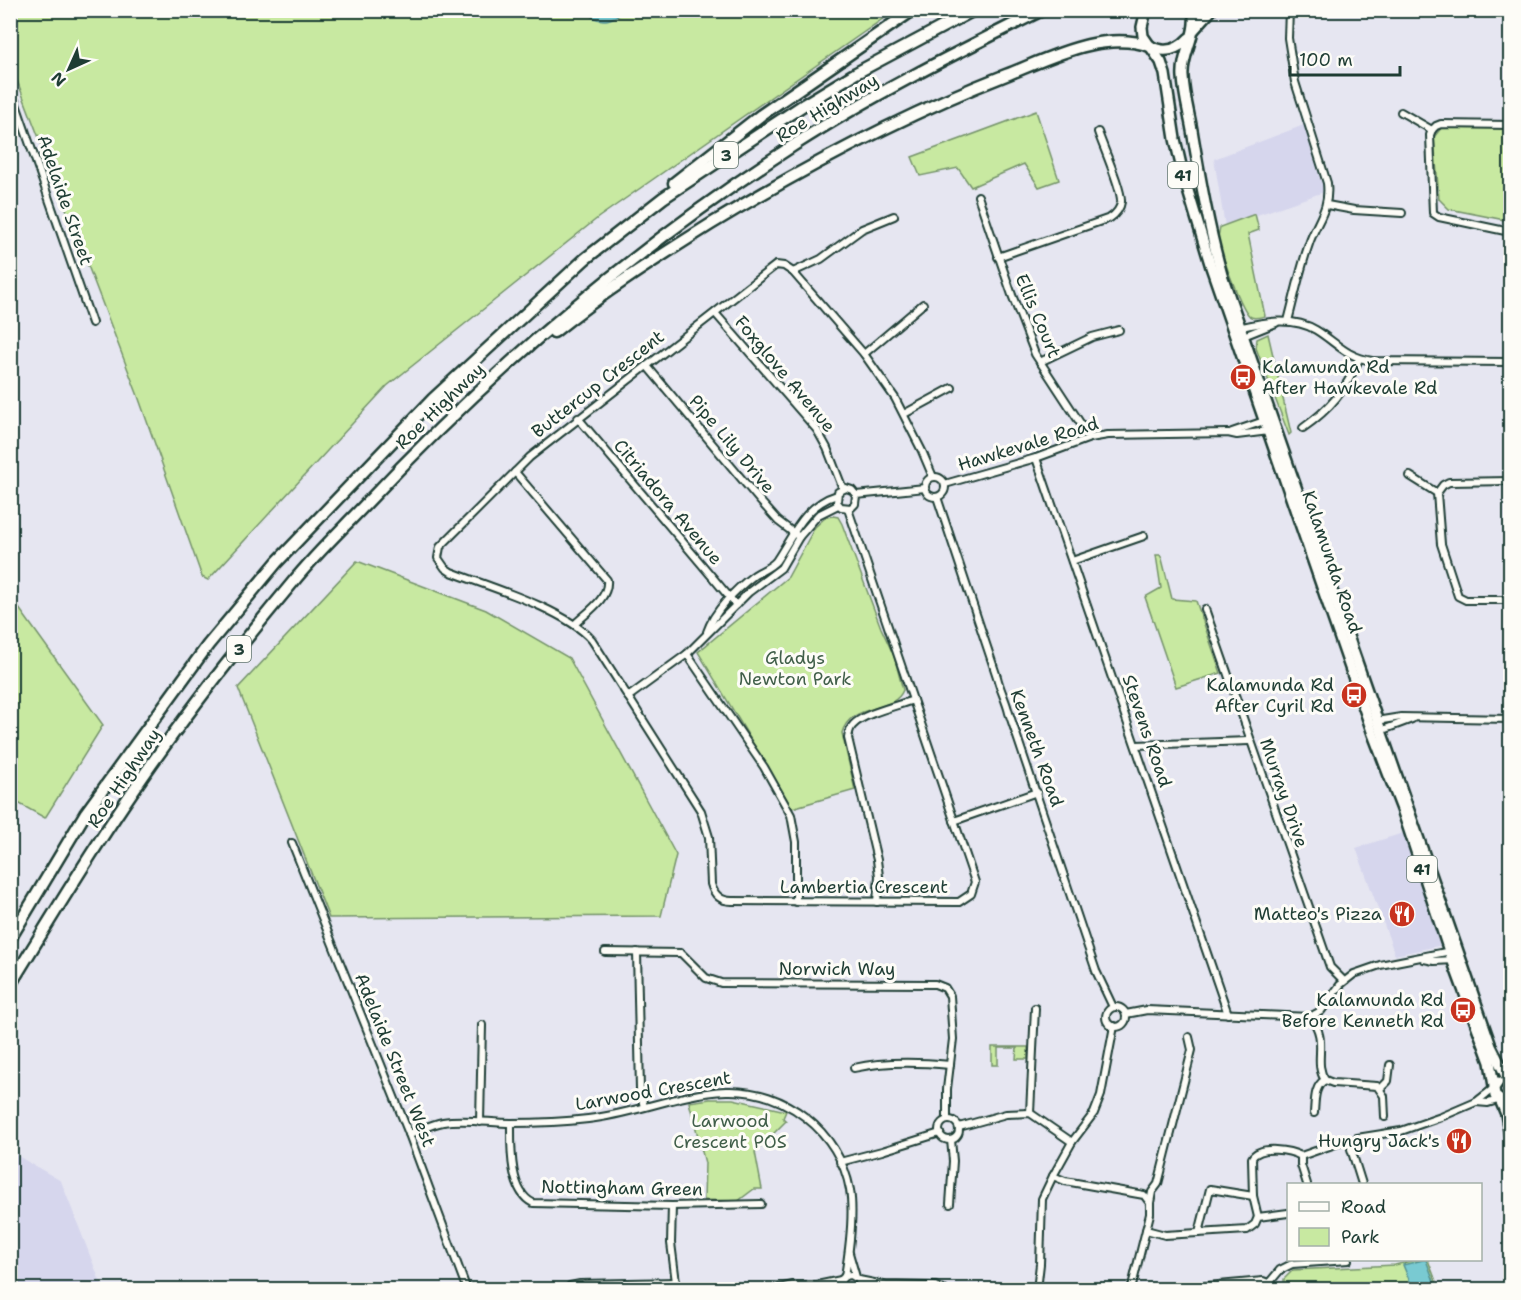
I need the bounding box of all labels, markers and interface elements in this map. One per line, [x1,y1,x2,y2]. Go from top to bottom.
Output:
north arrow [39,39,99,99]
scale bar [1290,39,1400,77]
text: 100 m [1299,48,1353,72]
text: N [47,67,71,91]
street label: Roe Highway [771,68,883,148]
street label: Adelaide Street [31,132,99,268]
road number: 3 [714,142,738,168]
road number: 41 [1168,162,1198,188]
street label: Ellis Court [1010,270,1066,362]
street label: Foxglove Avenue [729,311,841,437]
street label: Buttercup Crescent [527,325,669,443]
place label: Kalamunda Rd After Hawkevale Rd [1262,355,1437,400]
street label: Roe Highway [390,357,490,455]
bus stop icon: Kalamunda Rd After Hawkevale Rd [1228,362,1258,392]
street label: Pipe Lily Drive [684,390,780,498]
street label: Hawkevale Road [955,411,1101,477]
street label: Citriadora Avenue [608,434,728,570]
street label: Kalamunda Road [1296,487,1368,637]
road number: 3 [227,636,251,662]
park label: Gladys Newton Park [738,646,852,691]
street label: Stevens Road [1117,671,1177,791]
place label: Kalamunda Rd After Cyril Rd [1206,673,1334,718]
bus stop icon: Kalamunda Rd After Cyril Rd [1339,680,1369,710]
street label: Kenneth Road [1005,686,1069,810]
street label: Roe Highway [82,723,166,833]
street label: Murray Drive [1254,735,1314,851]
road number: 41 [1407,856,1437,882]
street label: Lambertia Crescent [780,875,948,899]
restaurant icon: Matteo's Pizza [1387,899,1417,929]
place label: Matteo's Pizza [1254,902,1382,926]
street label: Norwich Way [779,957,895,981]
street label: Adelaide Street West [349,970,441,1151]
place label: Kalamunda Rd Before Kenneth Rd [1282,988,1444,1033]
bus stop icon: Kalamunda Rd Before Kenneth Rd [1448,995,1478,1025]
street label: Larwood Crescent [573,1065,733,1117]
park label: Larwood Crescent POS [673,1109,787,1154]
restaurant icon: Hungry Jack's [1444,1126,1474,1156]
place label: Hungry Jack's [1318,1129,1440,1153]
street label: Nottingham Green [541,1175,703,1201]
legend [1287,1183,1482,1261]
text: Road [1341,1195,1386,1219]
text: Park [1341,1225,1380,1249]

